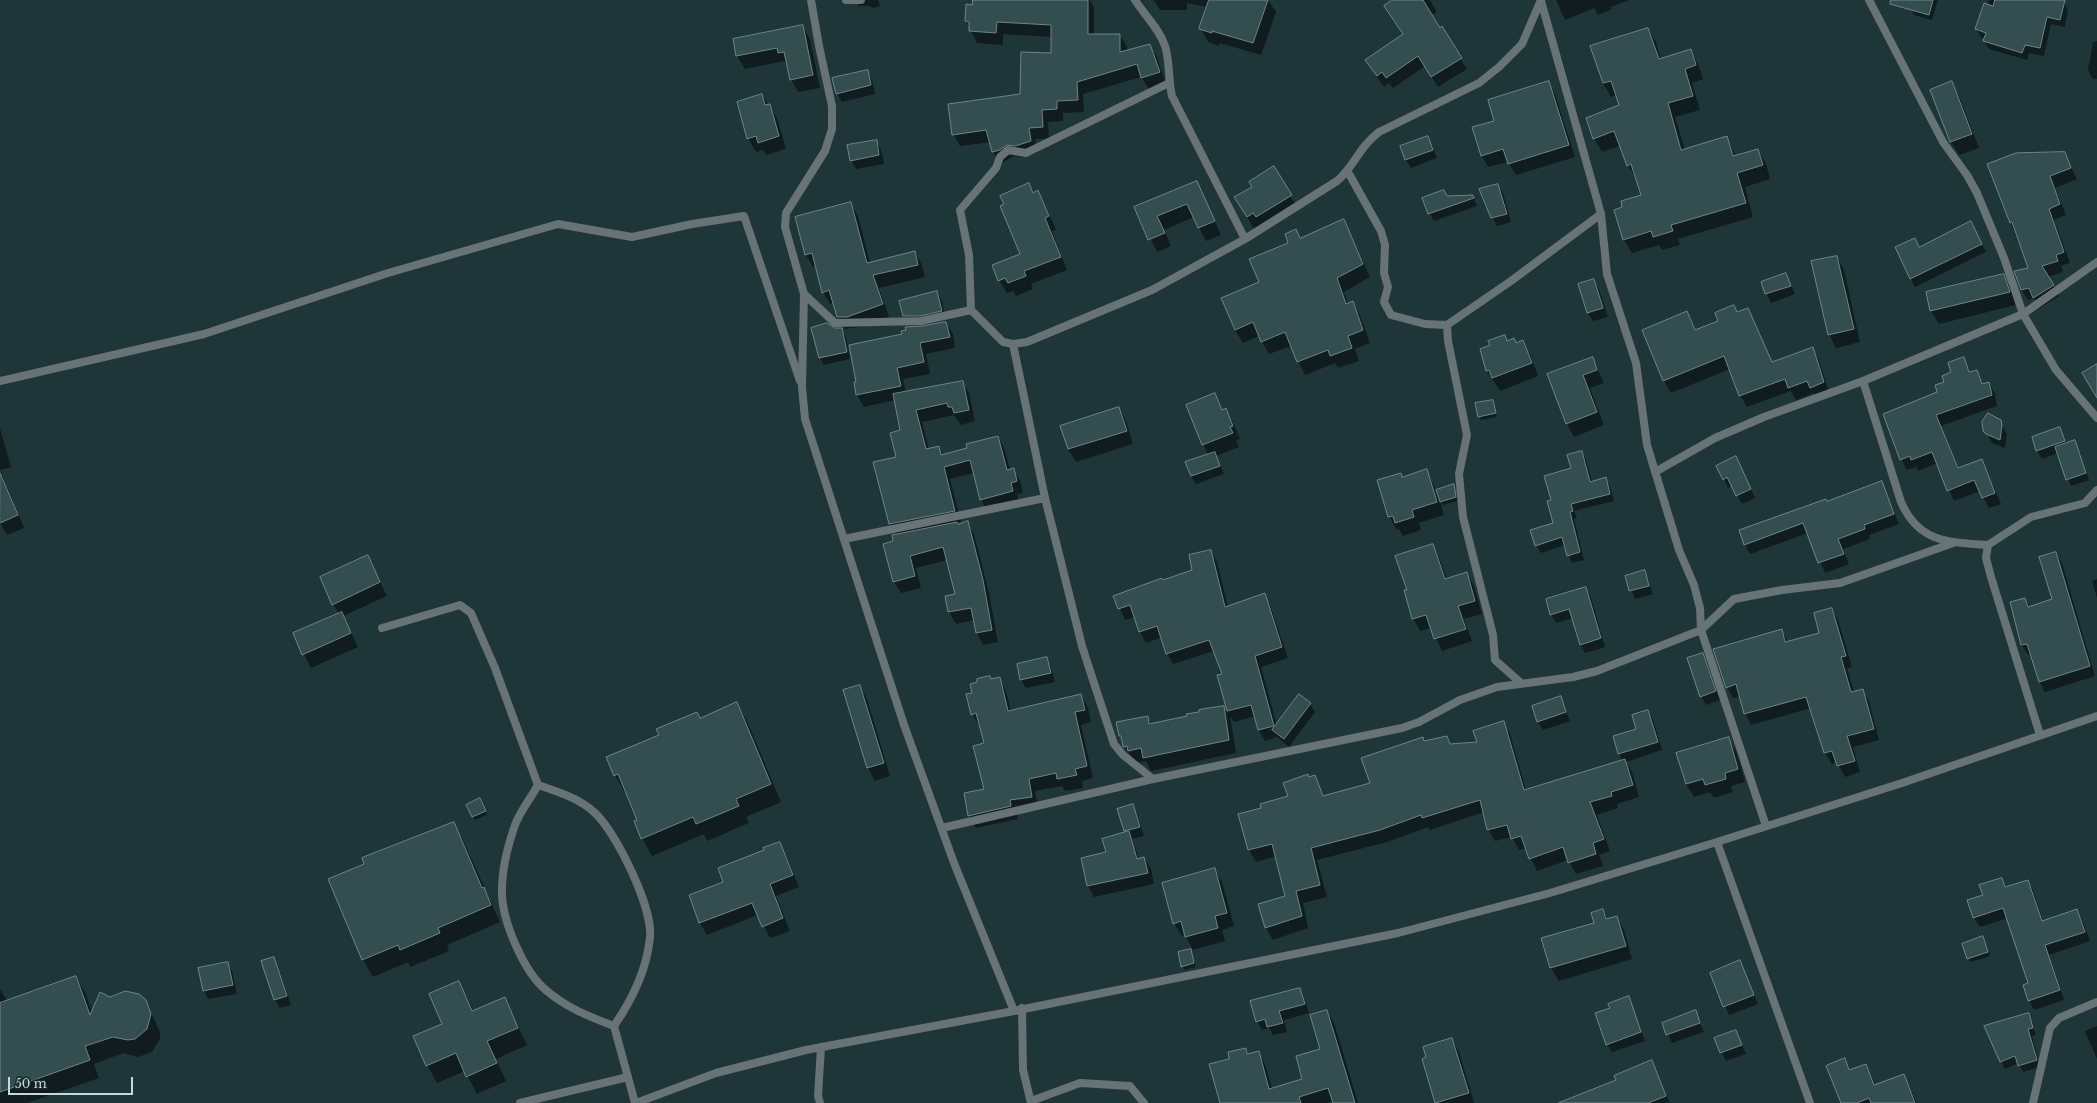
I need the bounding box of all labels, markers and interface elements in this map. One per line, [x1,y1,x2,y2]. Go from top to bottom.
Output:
scale bar [10,1069,135,1095]
text: 50 m [15,1076,47,1091]

